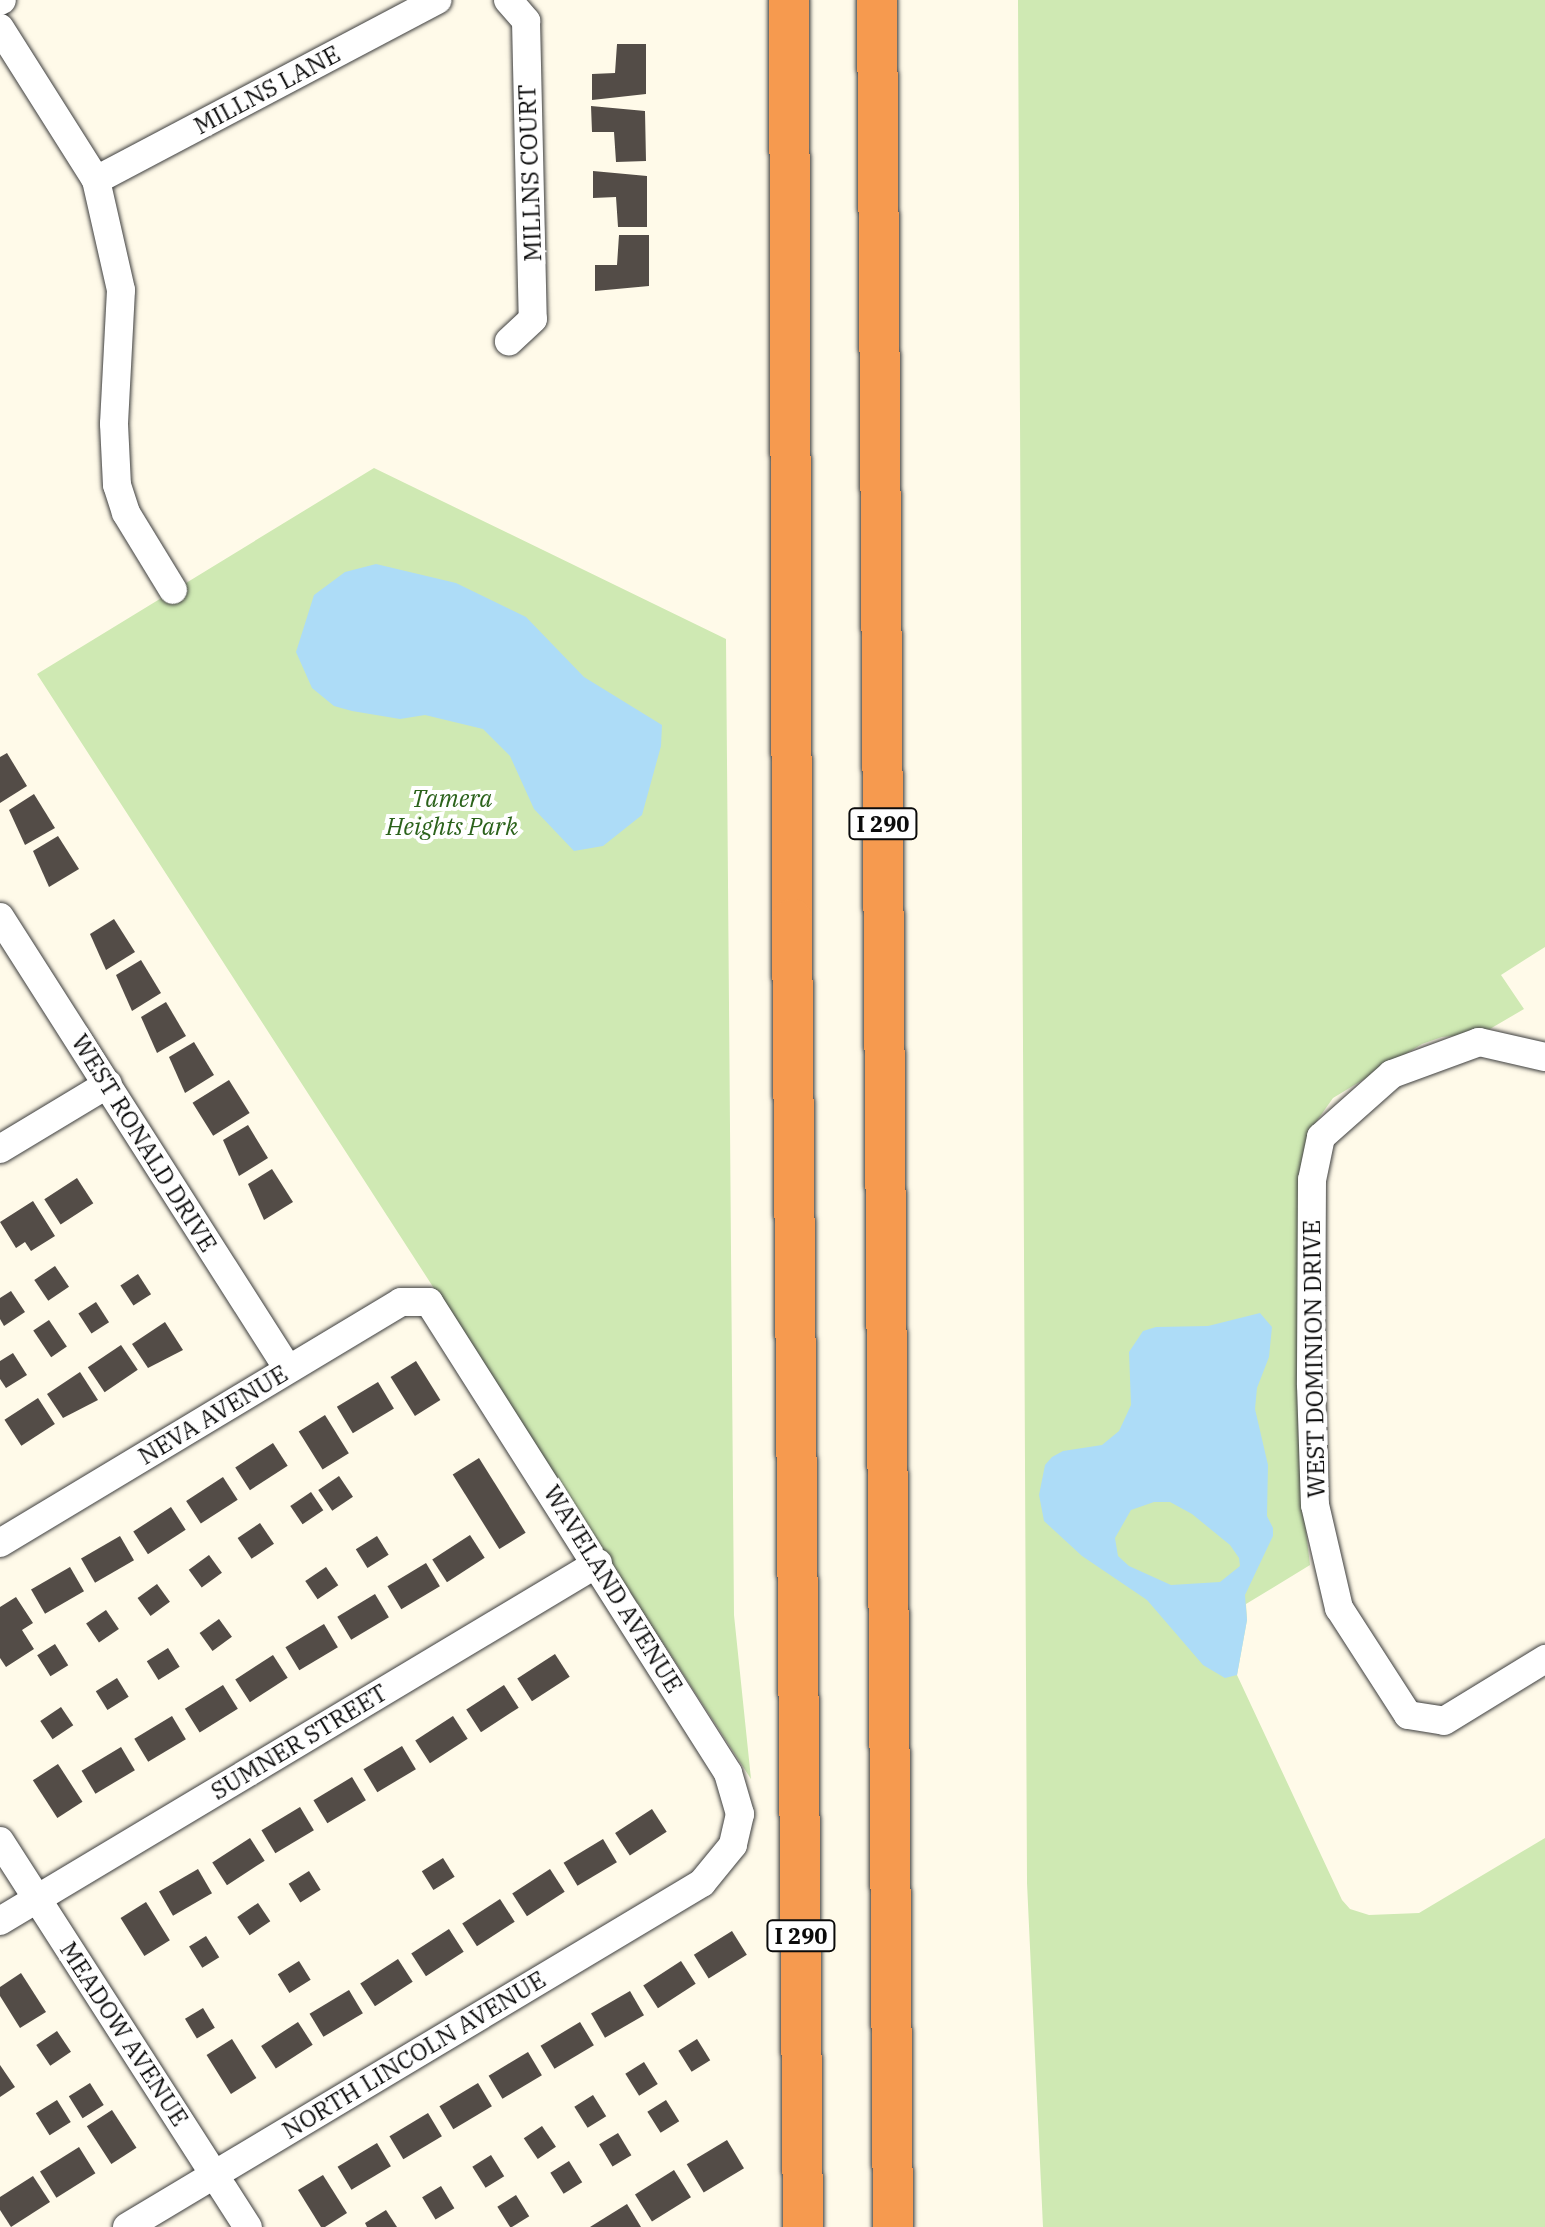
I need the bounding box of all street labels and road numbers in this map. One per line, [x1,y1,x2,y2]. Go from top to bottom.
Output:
street label: MILLNS LANE [189,39,345,141]
street label: MILLNS COURT [513,84,547,262]
road number: I 290 [847,806,919,842]
street label: WEST RONALD DRIVE [65,1029,223,1257]
street label: WEST DOMINION DRIVE [1297,1220,1331,1498]
street label: NEVA AVENUE [133,1359,293,1471]
street label: WAVELAND AVENUE [537,1480,689,1698]
street label: SUMNER STREET [206,1678,392,1806]
road number: I 290 [765,1918,837,1954]
street label: MEADOW AVENUE [54,1936,194,2132]
street label: NORTH LINCOLN AVENUE [277,1965,551,2145]

